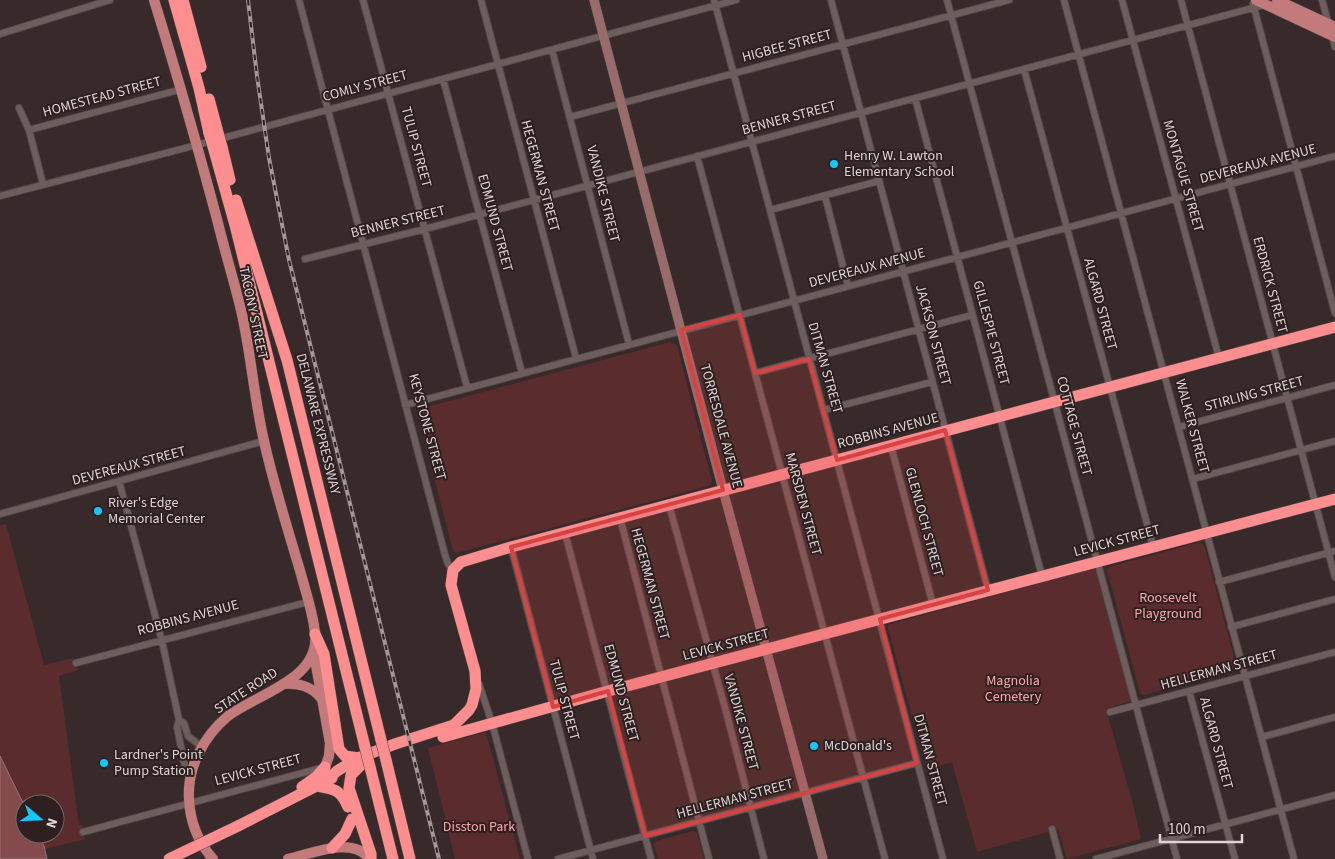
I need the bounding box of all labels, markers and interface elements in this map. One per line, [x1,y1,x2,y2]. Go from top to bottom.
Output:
street label: HIGBEE STREET [740,24,835,68]
street label: COMLY STREET [320,65,410,107]
street label: HOMESTEAD STREET [40,71,164,122]
street label: BENNER STREET [740,96,839,140]
street label: TULIP STREET [396,104,436,190]
street label: HEGERMAN STREET [515,118,565,235]
street label: MONTAGUE STREET [1157,118,1209,235]
street label: DEVEREAUX AVENUE [1198,139,1318,189]
street label: VANDIKE STREET [581,143,625,245]
place label: Henry W. Lawton Elementary School [844,146,955,182]
marker: Henry W. Lawton Elementary School [828,158,840,170]
street label: EDMUND STREET [472,172,518,275]
street label: BENNER STREET [349,200,448,243]
street label: ERDRICK STREET [1247,234,1293,336]
street label: DEVEREAUX AVENUE [807,243,927,293]
street label: ALGARD STREET [1078,256,1122,353]
street label: TACONY STREET [233,265,273,362]
street label: GILLESPIE STREET [967,278,1015,388]
street label: JACKSON STREET [910,282,956,388]
street label: DITMAN STREET [802,320,848,417]
street label: DELAWARE EXPRESSWAY [291,351,345,497]
street label: TORRESDALE AVENUE [695,362,747,490]
street label: KEYSTONE STREET [403,371,451,483]
street label: STIRLING STREET [1202,371,1306,417]
street label: COTTAGE STREET [1051,374,1097,478]
street label: WALKER STREET [1170,377,1214,476]
street label: ROBBINS AVENUE [835,408,941,454]
street label: DEVEREAUX STREET [70,441,189,491]
street label: MARSDEN STREET [780,450,826,558]
street label: GLENLOCH STREET [900,465,948,579]
place label: River's Edge Memorial Center [108,493,205,529]
marker: River's Edge Memorial Center [92,505,104,517]
street label: LEVICK STREET [1071,520,1163,562]
street label: HEGERMAN STREET [625,526,675,643]
park label: Roosevelt Playground [1134,588,1202,624]
street label: ROBBINS AVENUE [135,595,241,641]
street label: LEVICK STREET [680,624,772,666]
street label: EDMUND STREET [598,642,644,745]
street label: HELLERMAN STREET [1158,645,1280,695]
street label: TULIP STREET [544,657,584,743]
street label: STATE ROAD [210,663,282,719]
park label: Magnolia Cemetery [985,671,1042,707]
street label: VANDIKE STREET [719,672,764,773]
street label: ALGARD STREET [1194,695,1238,792]
street label: DITMAN STREET [908,712,952,809]
place label: McDonald's [824,736,892,756]
marker: McDonald's [808,740,820,752]
place label: Lardner's Point Pump Station [114,745,203,781]
street label: LEVICK STREET [212,749,304,791]
marker: Lardner's Point Pump Station [98,757,110,769]
street label: HELLERMAN STREET [674,774,796,824]
north arrow [15,794,65,844]
scale bar [1160,812,1242,844]
text: N [40,815,62,831]
park label: Disston Park [443,817,515,837]
text: 100 m [1168,819,1206,840]

